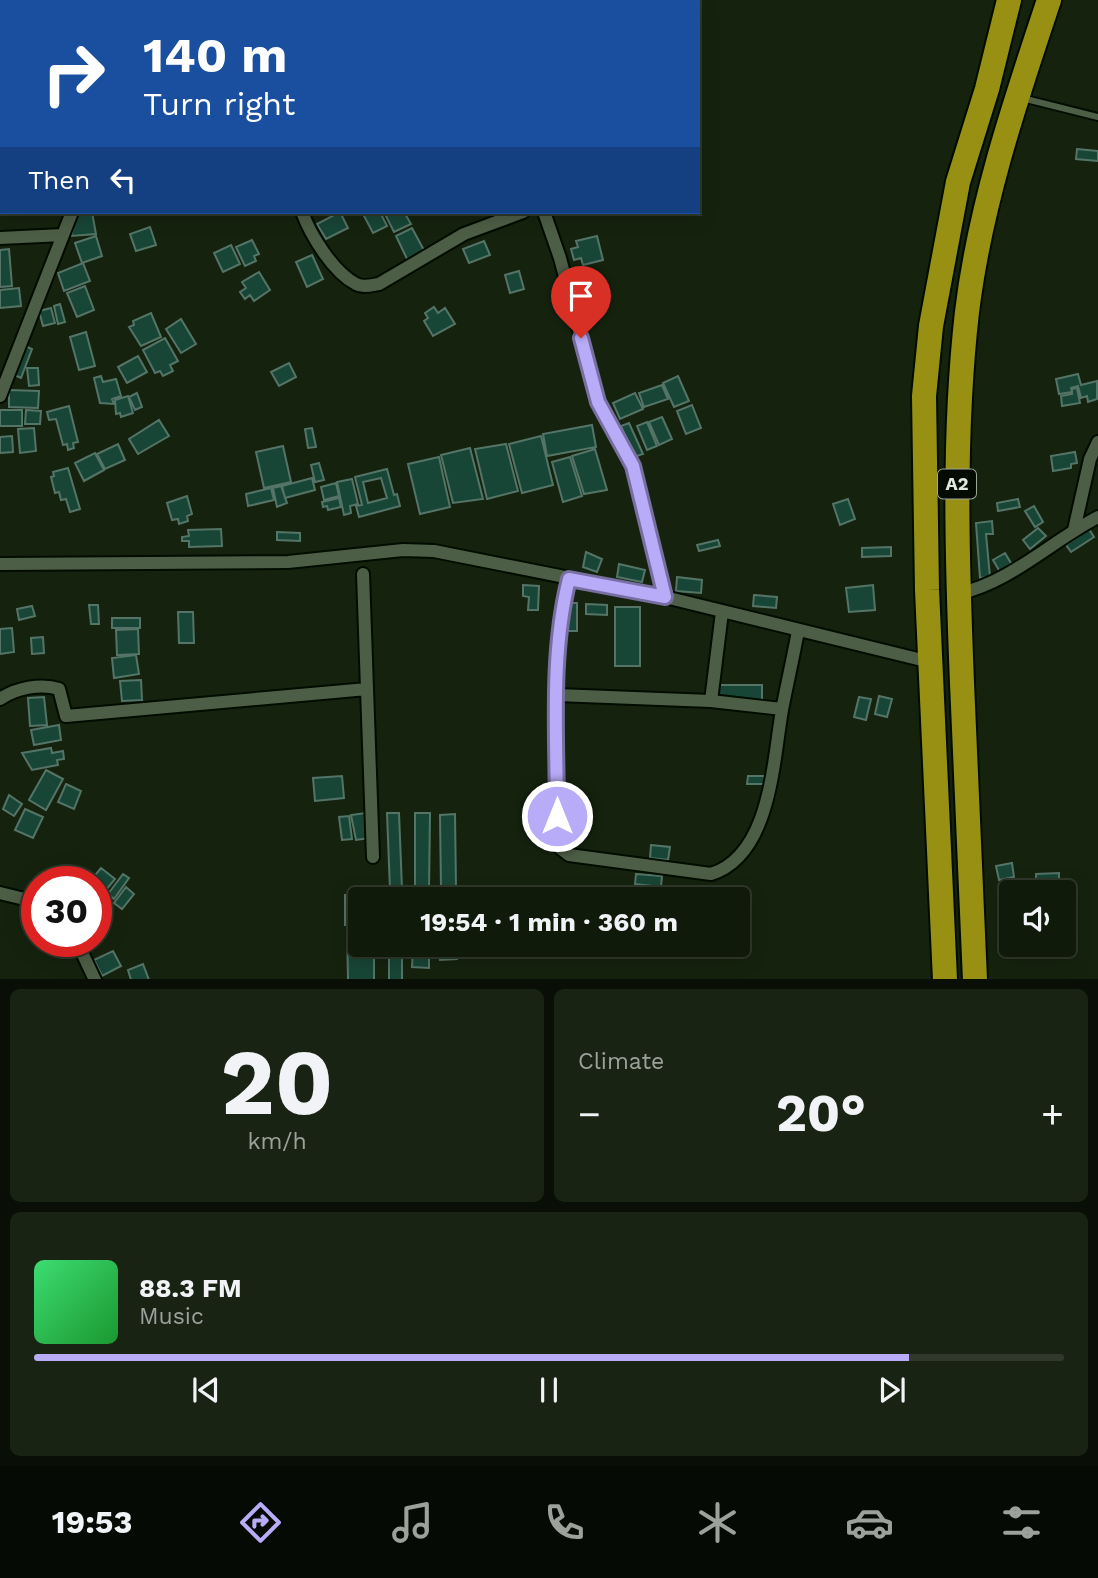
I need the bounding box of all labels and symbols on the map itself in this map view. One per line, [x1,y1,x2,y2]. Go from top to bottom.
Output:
pin [551,266,611,338]
road number: A2 [938,470,976,498]
position arrow [520,779,594,853]
speed limit sign: 30 [21,866,112,957]

